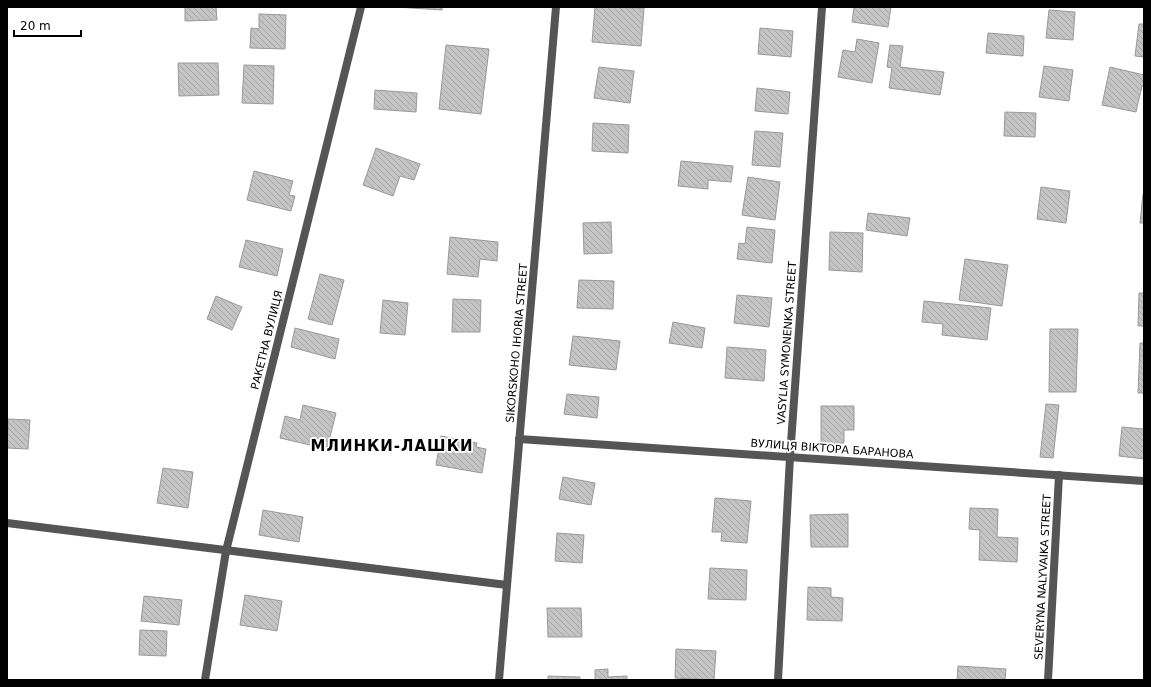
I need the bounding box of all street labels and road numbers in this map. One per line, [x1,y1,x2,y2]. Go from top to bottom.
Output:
street label: VASYLIA SYMONENKA STREET [775,261,799,425]
street label: SIKORSKOHO IHORIA STREET [504,263,530,423]
street label: РАКЕТНА ВУЛИЦЯ [248,289,286,391]
street label: ВУЛИЦЯ ВІКТОРА БАРАНОВА [750,437,914,461]
street label: SEVERYNA NALYVAIKA STREET [1032,493,1054,660]

